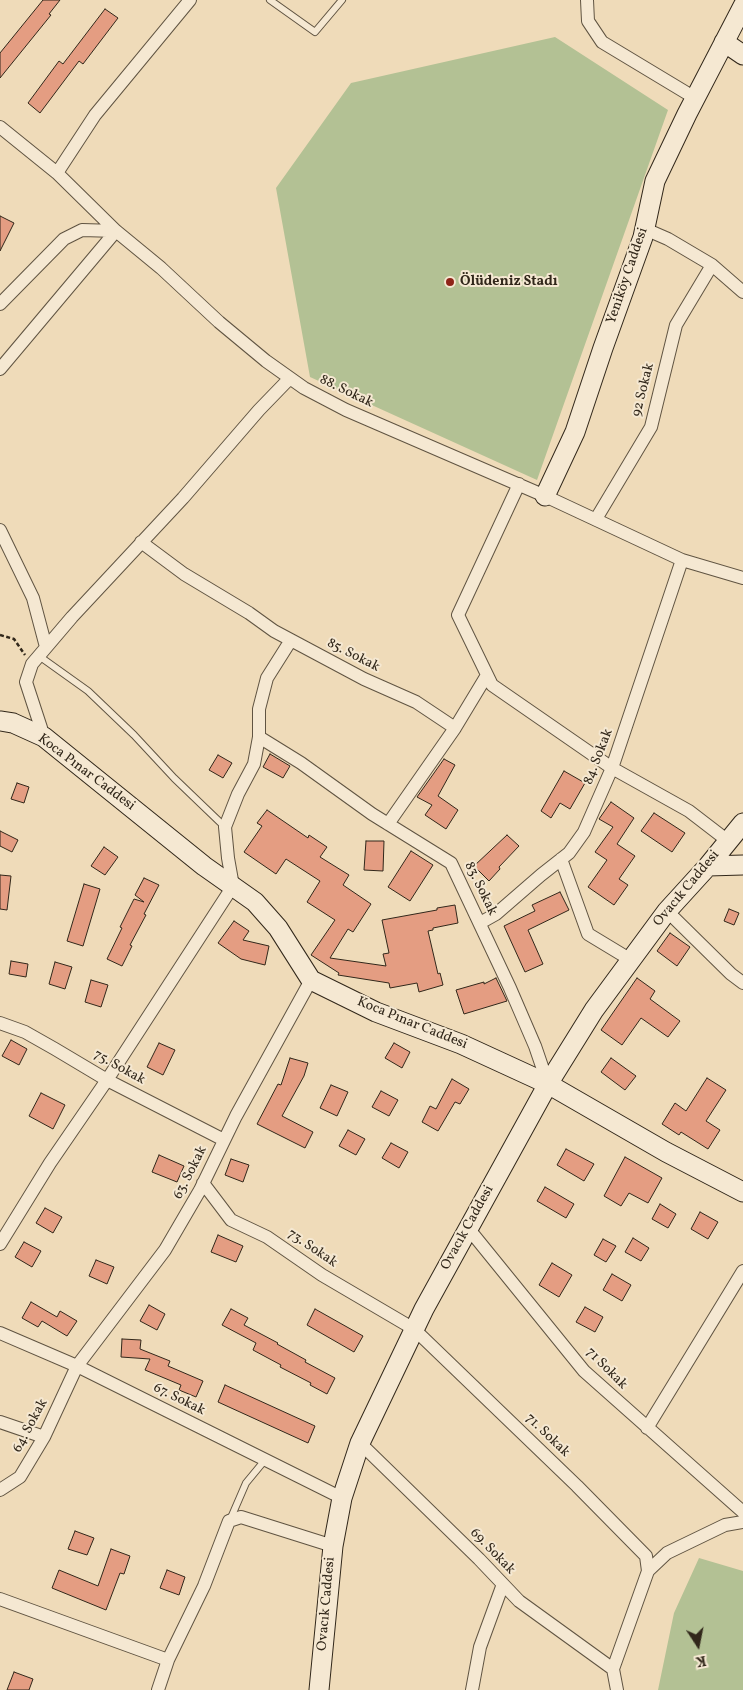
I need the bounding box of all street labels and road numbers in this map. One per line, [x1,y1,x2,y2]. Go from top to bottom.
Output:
street label: Yeniköy Caddesi [604,226,652,326]
street label: 92 Sokak [629,361,659,419]
street label: 88. Sokak [316,372,376,412]
street label: 85. Sokak [324,636,382,676]
street label: 84. Sokak [581,727,617,787]
street label: Koca Pınar Caddesi [34,731,138,815]
street label: Ovacık Caddesi [650,848,724,930]
street label: 83. Sokak [460,859,500,919]
street label: Koca Pınar Caddesi [354,994,470,1054]
street label: 75. Sokak [90,1047,148,1089]
street label: 63. Sokak [170,1144,212,1202]
street label: Ovacık Caddesi [438,1183,498,1273]
street label: 73. Sokak [284,1226,340,1272]
street label: 71 Sokak [582,1345,630,1393]
street label: 67. Sokak [150,1380,208,1420]
street label: 64. Sokak [10,1396,52,1456]
street label: 71. Sokak [521,1411,573,1461]
street label: 69. Sokak [466,1525,518,1579]
street label: Ovacık Caddesi [315,1556,339,1652]

